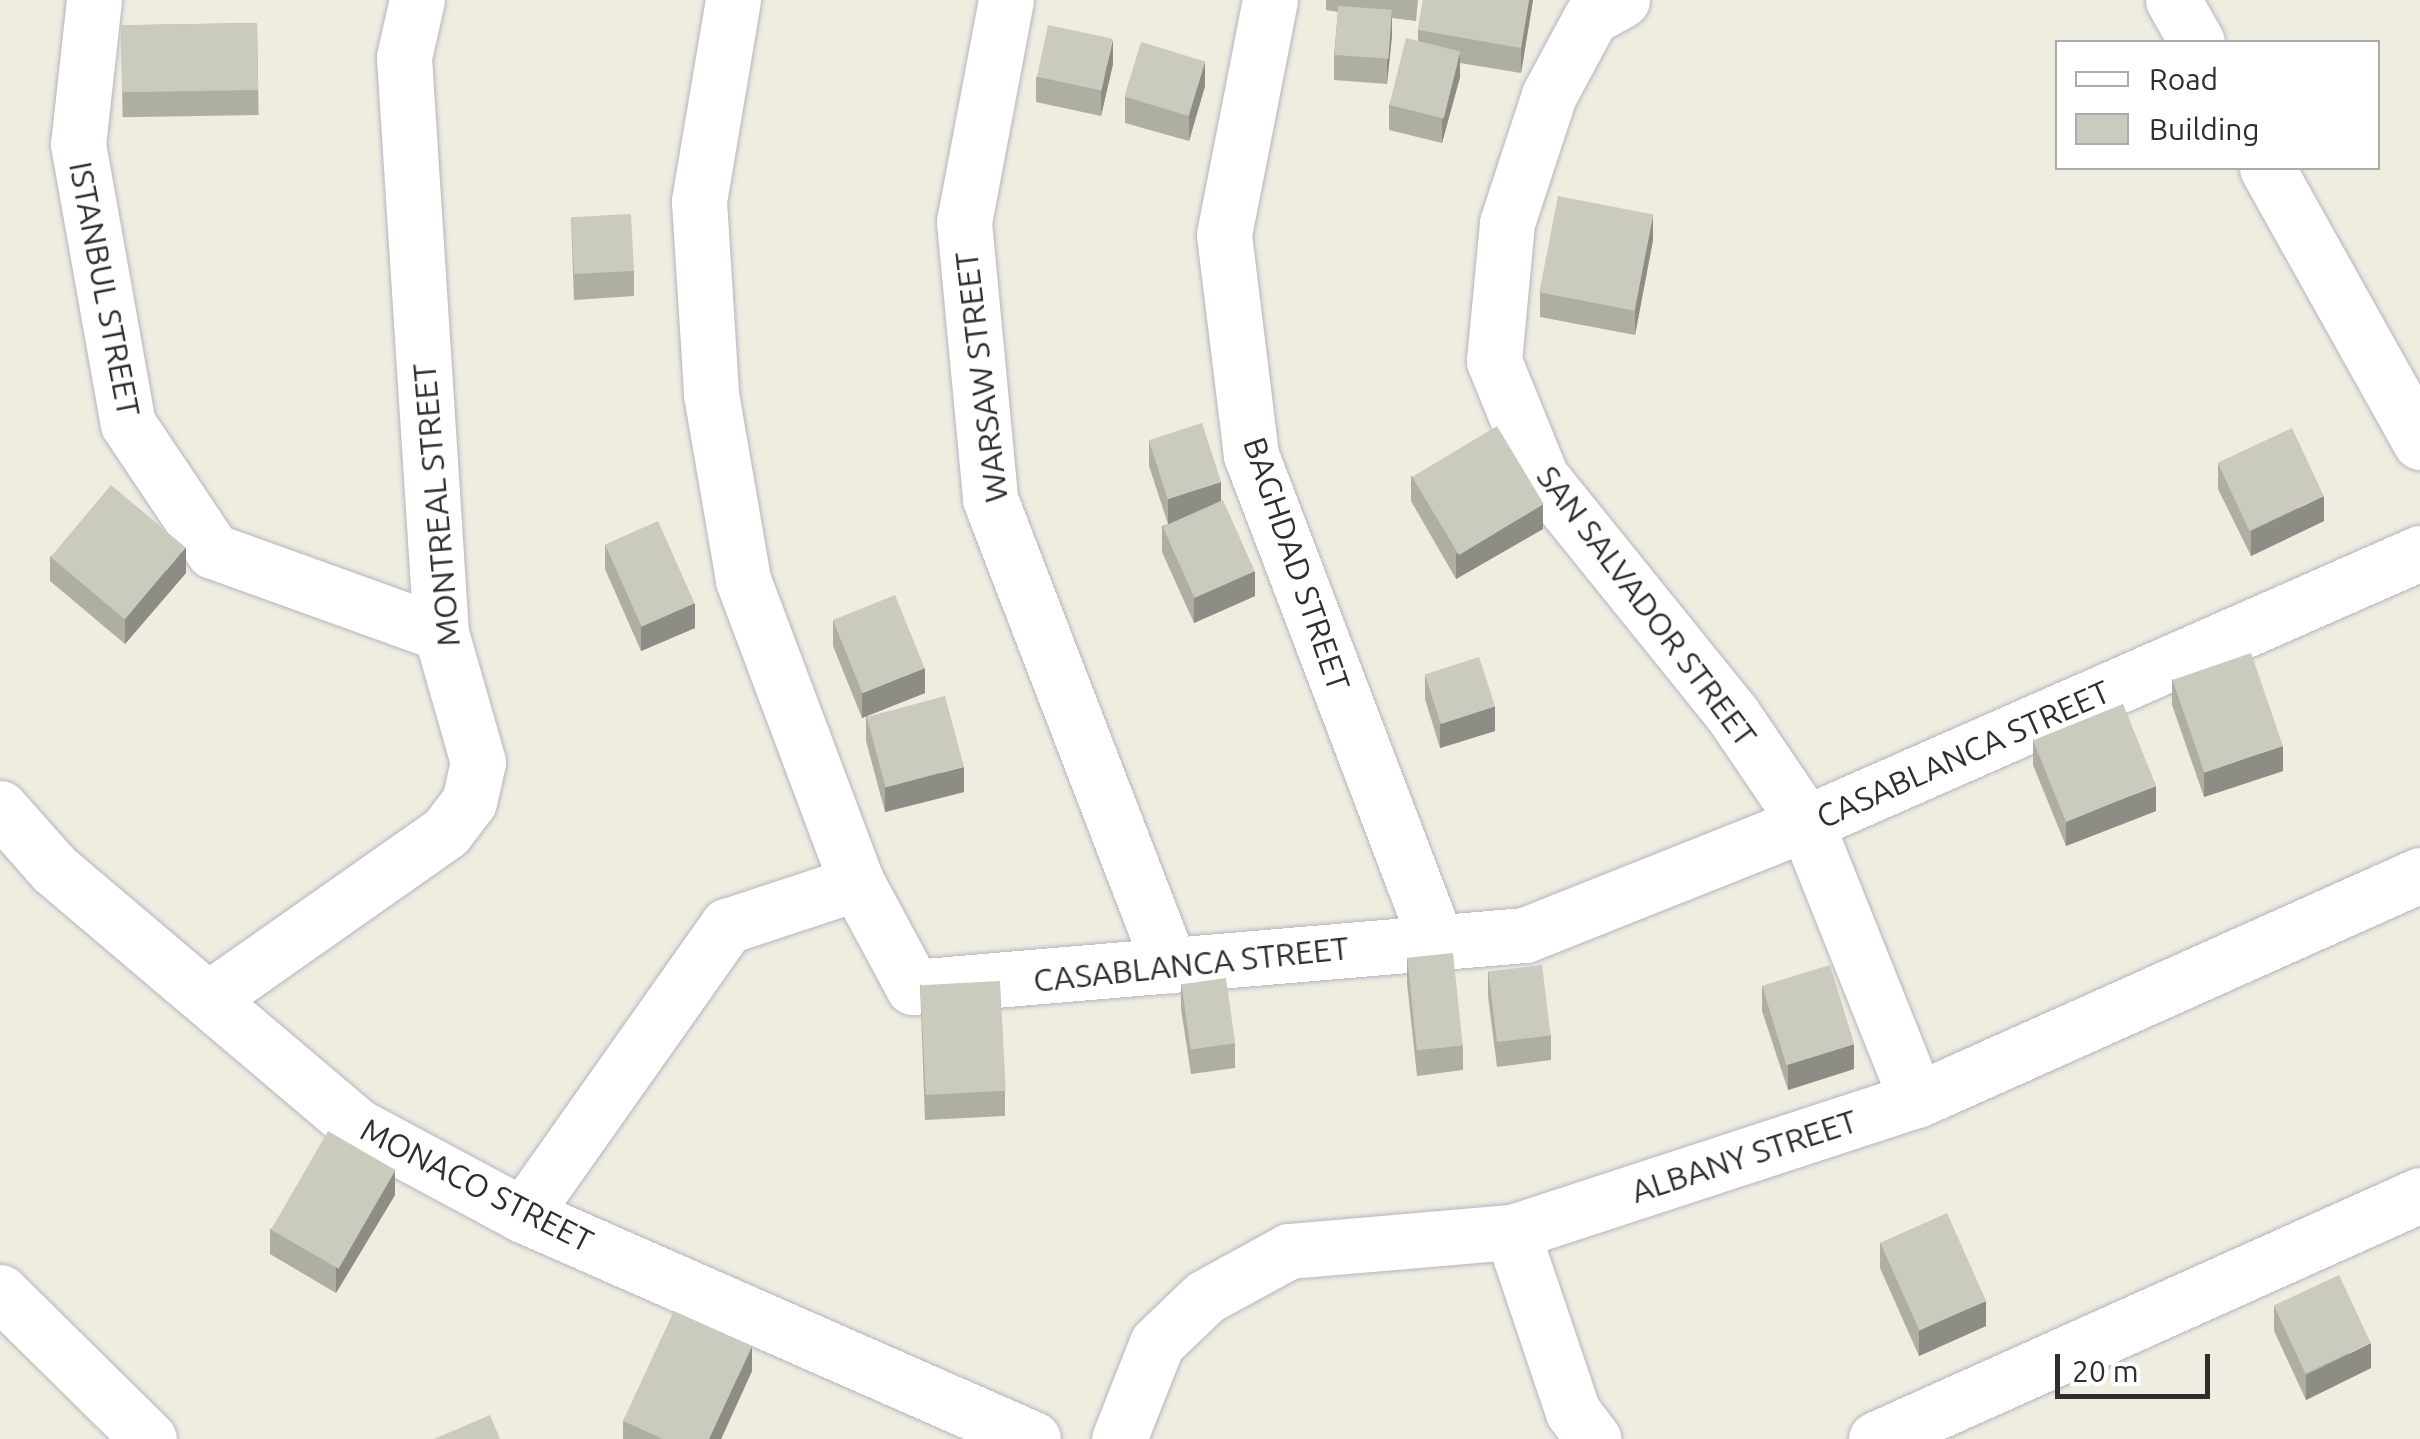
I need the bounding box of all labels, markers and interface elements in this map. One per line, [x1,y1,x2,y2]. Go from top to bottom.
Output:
legend [2055,40,2380,170]
text: Road [2149,62,2218,96]
text: Building [2149,112,2260,146]
street label: ISTANBUL STREET [61,158,149,420]
street label: WARSAW STREET [947,249,1015,505]
street label: MONTREAL STREET [404,362,468,648]
street label: BAGHDAD STREET [1236,432,1358,696]
street label: SAN SALVADOR STREET [1529,458,1765,754]
street label: CASABLANCA STREET [1810,672,2116,836]
street label: CASABLANCA STREET [1031,928,1351,1000]
street label: ALBANY STREET [1626,1101,1862,1211]
street label: MONACO STREET [354,1110,600,1260]
scale bar [2060,1334,2215,1396]
text: 20 m [2072,1354,2139,1388]

